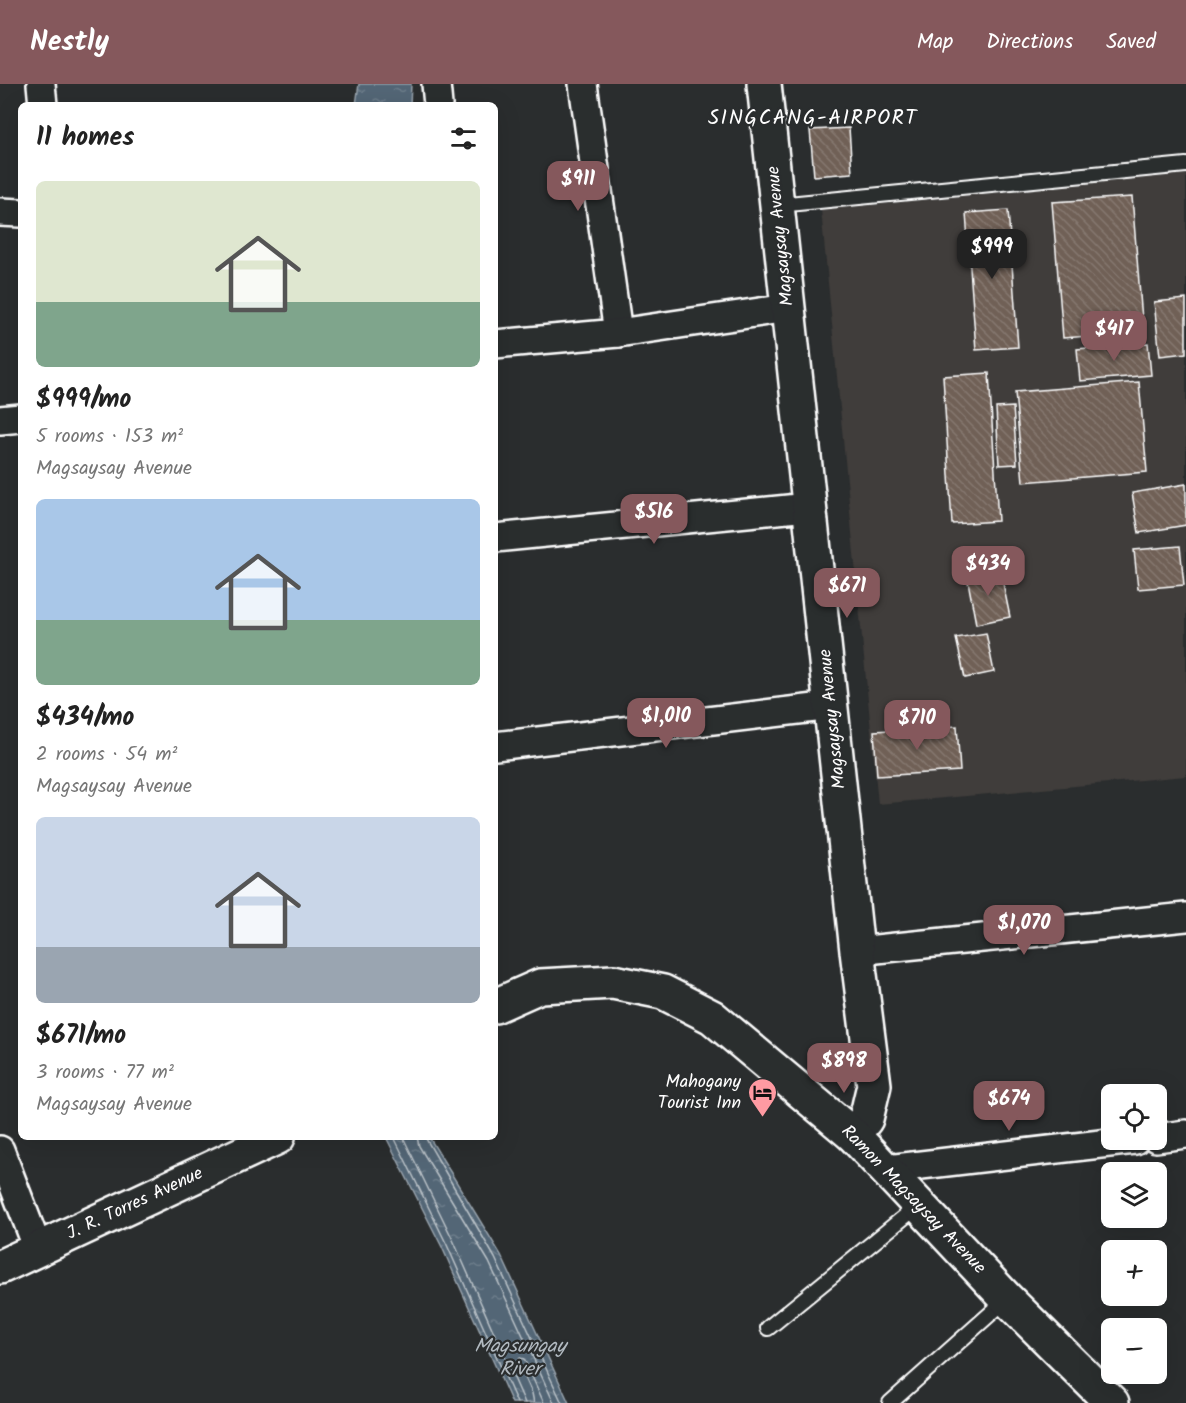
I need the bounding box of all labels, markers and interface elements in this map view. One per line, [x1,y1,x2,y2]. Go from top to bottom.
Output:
text: Nestly [30,20,109,65]
text: Map [917,26,953,59]
text: Directions [986,26,1073,59]
text: Saved [1106,26,1156,59]
district label: SINGCANG-AIRPORT [708,102,918,135]
text: 11 homes [36,117,134,159]
icon: filters [447,122,480,155]
pin: $911 [542,161,614,212]
text: $911 [561,164,595,196]
street label: Magsaysay Avenue [759,165,803,307]
icon: home [204,220,312,328]
pin: $999 [956,229,1028,280]
text: $999 [971,232,1013,264]
pin: $417 [1078,311,1150,362]
text: $417 [1095,314,1133,346]
text: $999/mo [36,379,131,421]
text: 5 rooms · 153 m² [36,421,183,453]
text: Magsaysay Avenue [36,453,192,485]
pin: $516 [618,494,690,545]
text: $516 [635,497,673,529]
icon: home [204,538,312,646]
pin: $434 [952,546,1024,597]
text: $434 [966,549,1010,581]
pin: $671 [811,568,883,619]
text: $671 [828,571,866,603]
street label: Magsaysay Avenue [811,648,855,790]
text: $434/mo [36,697,134,739]
pin: $1,010 [617,698,715,749]
pin: $710 [881,700,953,751]
text: $1,010 [641,701,691,733]
text: $710 [898,703,936,735]
text: 2 rooms · 54 m² [36,739,177,771]
text: Magsaysay Avenue [36,771,192,803]
icon: home [204,856,312,964]
pin: $1,070 [975,905,1073,956]
text: $1,070 [997,908,1051,940]
text: $671/mo [36,1015,126,1057]
pin: $898 [808,1043,880,1094]
text: $898 [821,1046,867,1078]
text: 3 rooms · 77 m² [36,1057,174,1089]
place label: Mahogany Tourist Inn [658,1068,742,1118]
hotel icon: Mahogany Tourist Inn [746,1076,778,1118]
pin: $674 [973,1081,1045,1132]
text: $674 [987,1084,1031,1116]
map controls [1101,1084,1167,1384]
button: locate [1101,1084,1167,1150]
text: Magsaysay Avenue [36,1089,192,1121]
street label: Ramon Magsaysay Avenue [834,1118,992,1282]
street label: J. R. Torres Avenue [62,1160,208,1248]
button: layers [1101,1162,1167,1228]
button: + [1101,1240,1167,1306]
button: − [1101,1318,1167,1384]
water label: Magsungay River [474,1331,568,1386]

